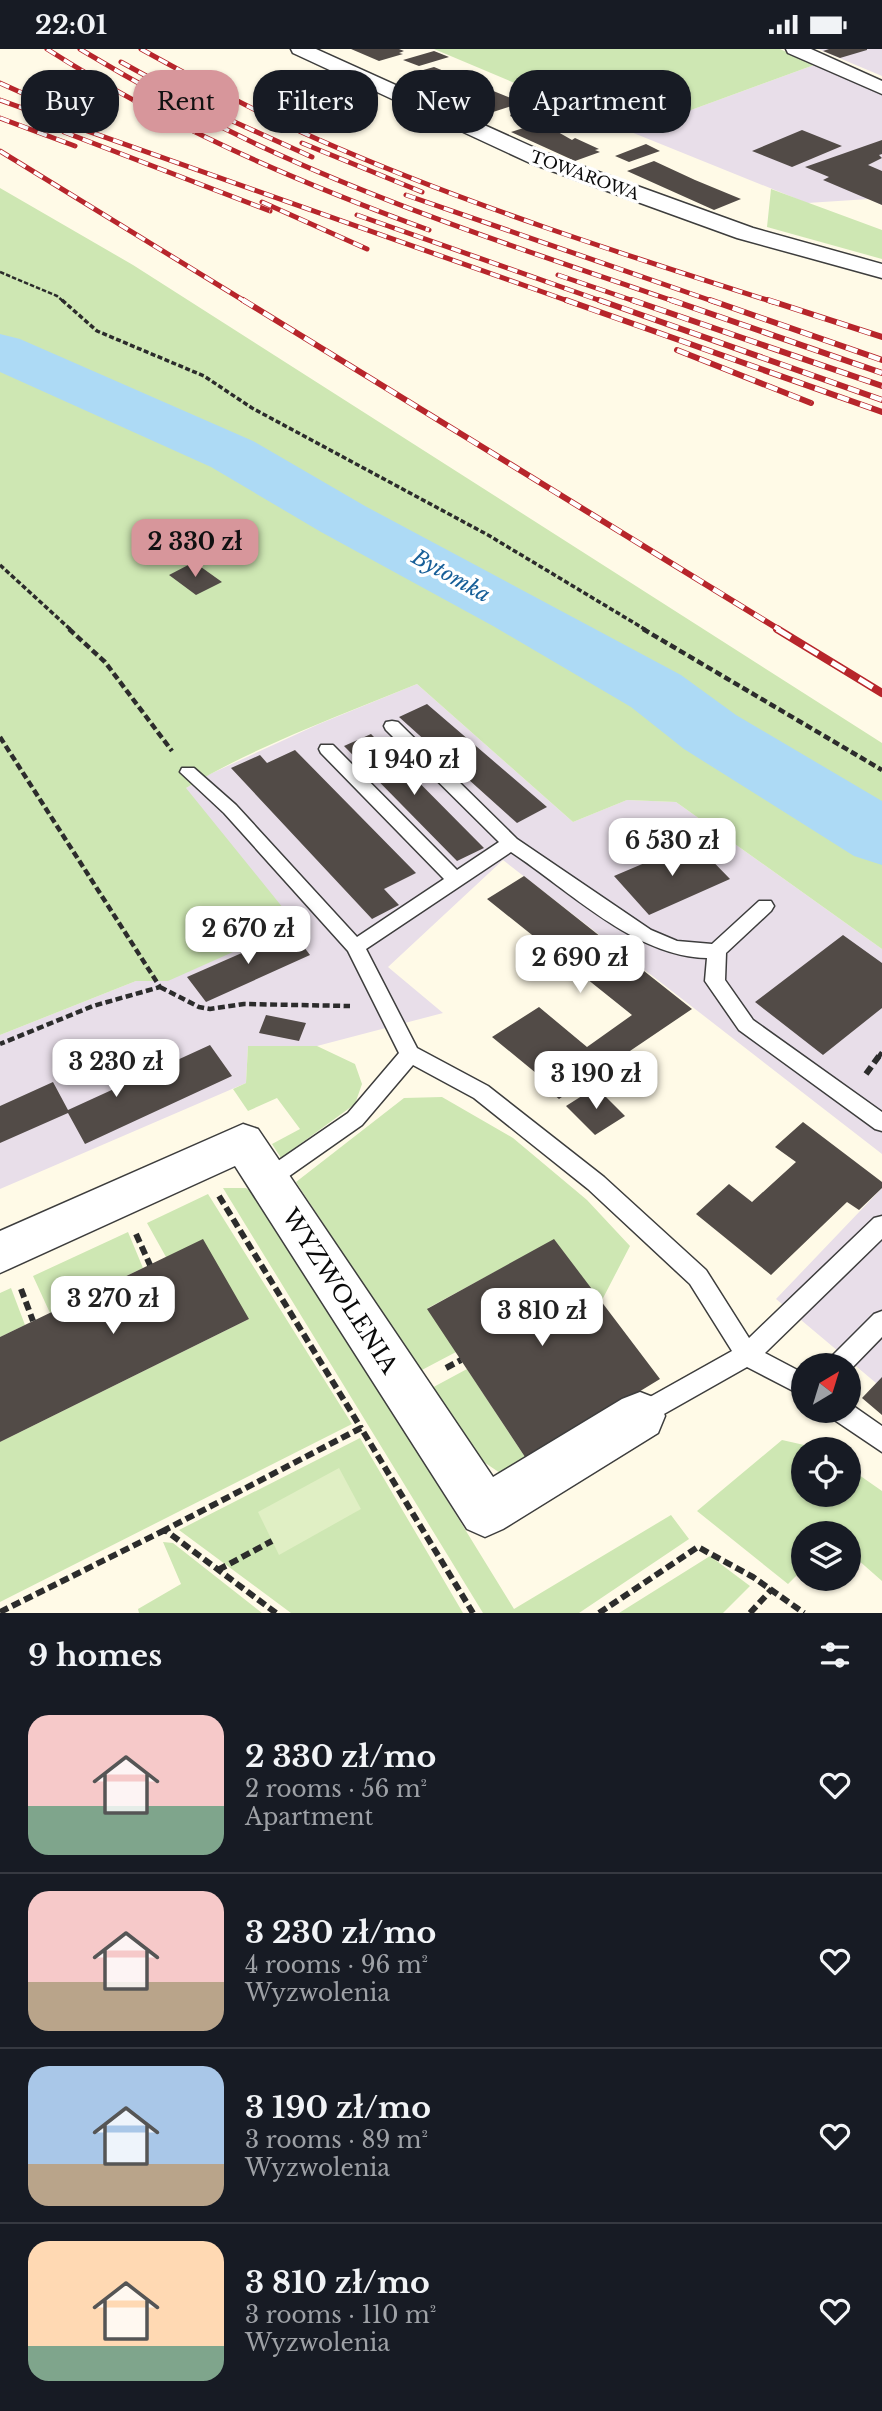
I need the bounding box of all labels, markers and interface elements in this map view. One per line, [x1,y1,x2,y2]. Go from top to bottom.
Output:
text: 22:01 [35,9,107,41]
chip: Buy [21,70,119,133]
chip: Rent [133,70,239,133]
chip: Filters [253,70,378,133]
chip: New [392,70,495,133]
chip: Apartment [509,70,691,133]
street label: TOWAROWA [528,146,643,204]
pin: 2 330 zł [123,519,267,579]
text: 2 330 zł [147,528,243,556]
water label: Bytomka [407,543,495,608]
pin: 1 940 zł [342,737,486,797]
text: 1 940 zł [368,746,460,774]
pin: 6 530 zł [600,819,744,878]
text: 6 530 zł [625,827,719,855]
pin: 2 670 zł [176,907,320,966]
text: 2 670 zł [201,915,295,943]
pin: 2 690 zł [508,935,652,995]
text: 2 690 zł [532,944,628,972]
pin: 3 230 zł [44,1039,188,1099]
text: 3 230 zł [68,1048,164,1076]
pin: 3 190 zł [524,1051,668,1111]
text: 3 190 zł [550,1060,642,1088]
street label: WYZWOLENIA [276,1202,404,1380]
pin: 3 270 zł [41,1277,185,1336]
text: 3 270 zł [67,1285,159,1313]
pin: 3 810 zł [470,1289,614,1348]
text: 3 810 zł [497,1297,587,1325]
north arrow [791,1353,861,1423]
map controls [791,1353,861,1591]
button: locate [791,1437,861,1507]
button: layers [791,1521,861,1591]
icon: filters [816,1636,854,1674]
text: 9 homes [28,1637,162,1674]
text: 2 330 zł/mo [245,1738,436,1775]
icon: home [84,1743,168,1827]
icon: heart [816,1766,854,1804]
text: 2 rooms · 56 m² [245,1775,427,1803]
text: Apartment [245,1803,373,1831]
text: 3 230 zł/mo [245,1914,436,1951]
icon: home [84,1919,168,2003]
icon: heart [816,1942,854,1980]
text: 4 rooms · 96 m² [245,1951,428,1979]
text: Wyzwolenia [245,1979,390,2007]
text: 3 190 zł/mo [245,2089,431,2126]
icon: home [84,2094,168,2178]
icon: heart [816,2117,854,2155]
text: 3 rooms · 89 m² [245,2126,428,2154]
text: Wyzwolenia [245,2154,390,2182]
text: 3 810 zł/mo [245,2264,430,2301]
icon: home [84,2269,168,2353]
icon: heart [816,2292,854,2330]
text: 3 rooms · 110 m² [245,2301,436,2329]
text: Wyzwolenia [245,2329,390,2357]

